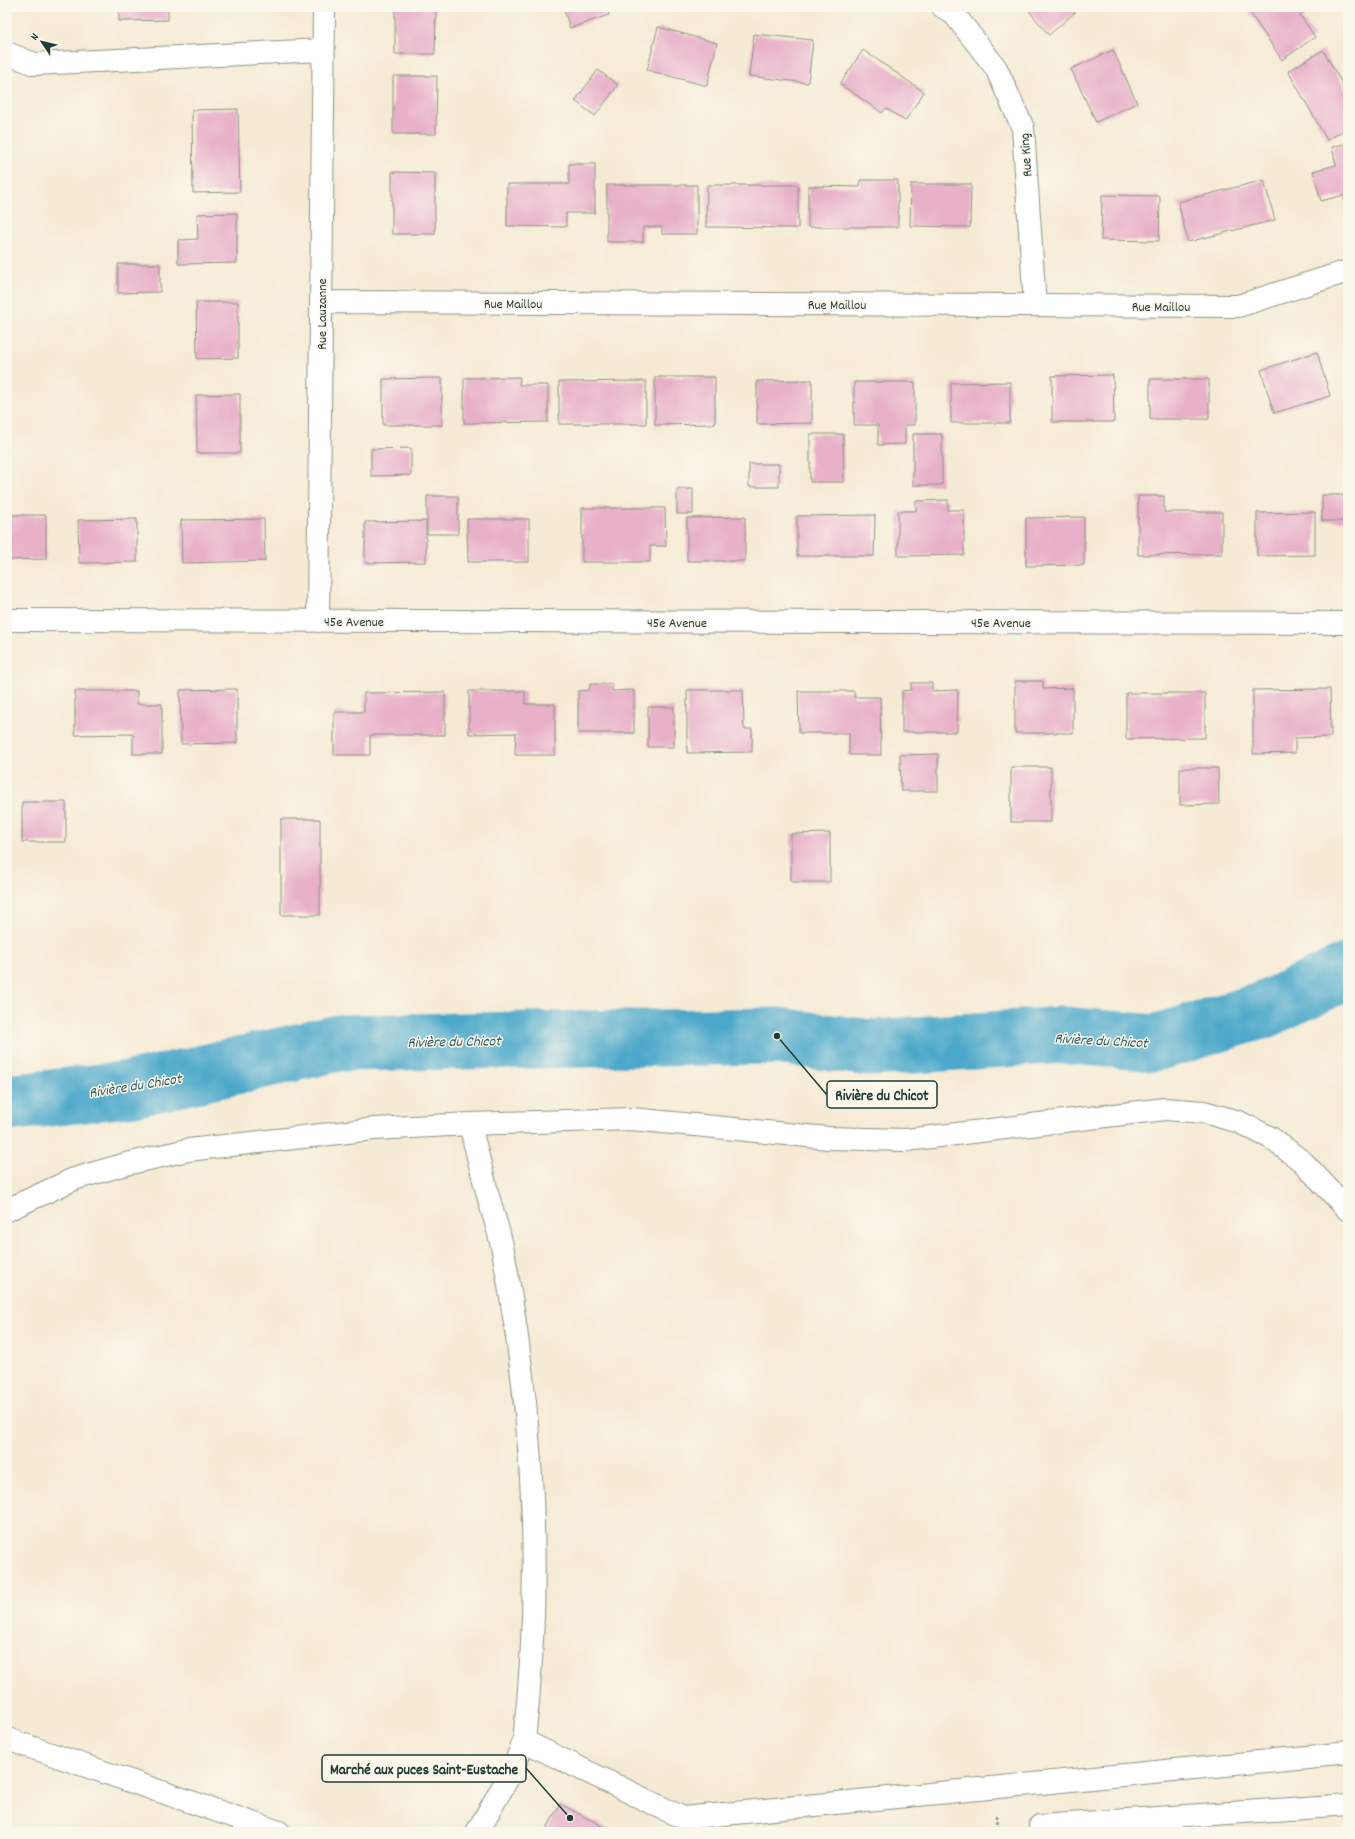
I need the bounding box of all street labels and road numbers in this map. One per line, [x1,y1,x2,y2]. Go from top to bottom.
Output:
street label: Rue King [1015,132,1039,177]
street label: Rue Lauzanne [313,278,333,350]
street label: Rue Maillou [484,295,542,315]
street label: Rue Maillou [808,296,866,316]
street label: Rue Maillou [1132,298,1190,318]
street label: 45e Avenue [324,613,384,633]
street label: 45e Avenue [647,614,707,634]
street label: 45e Avenue [971,614,1031,634]

